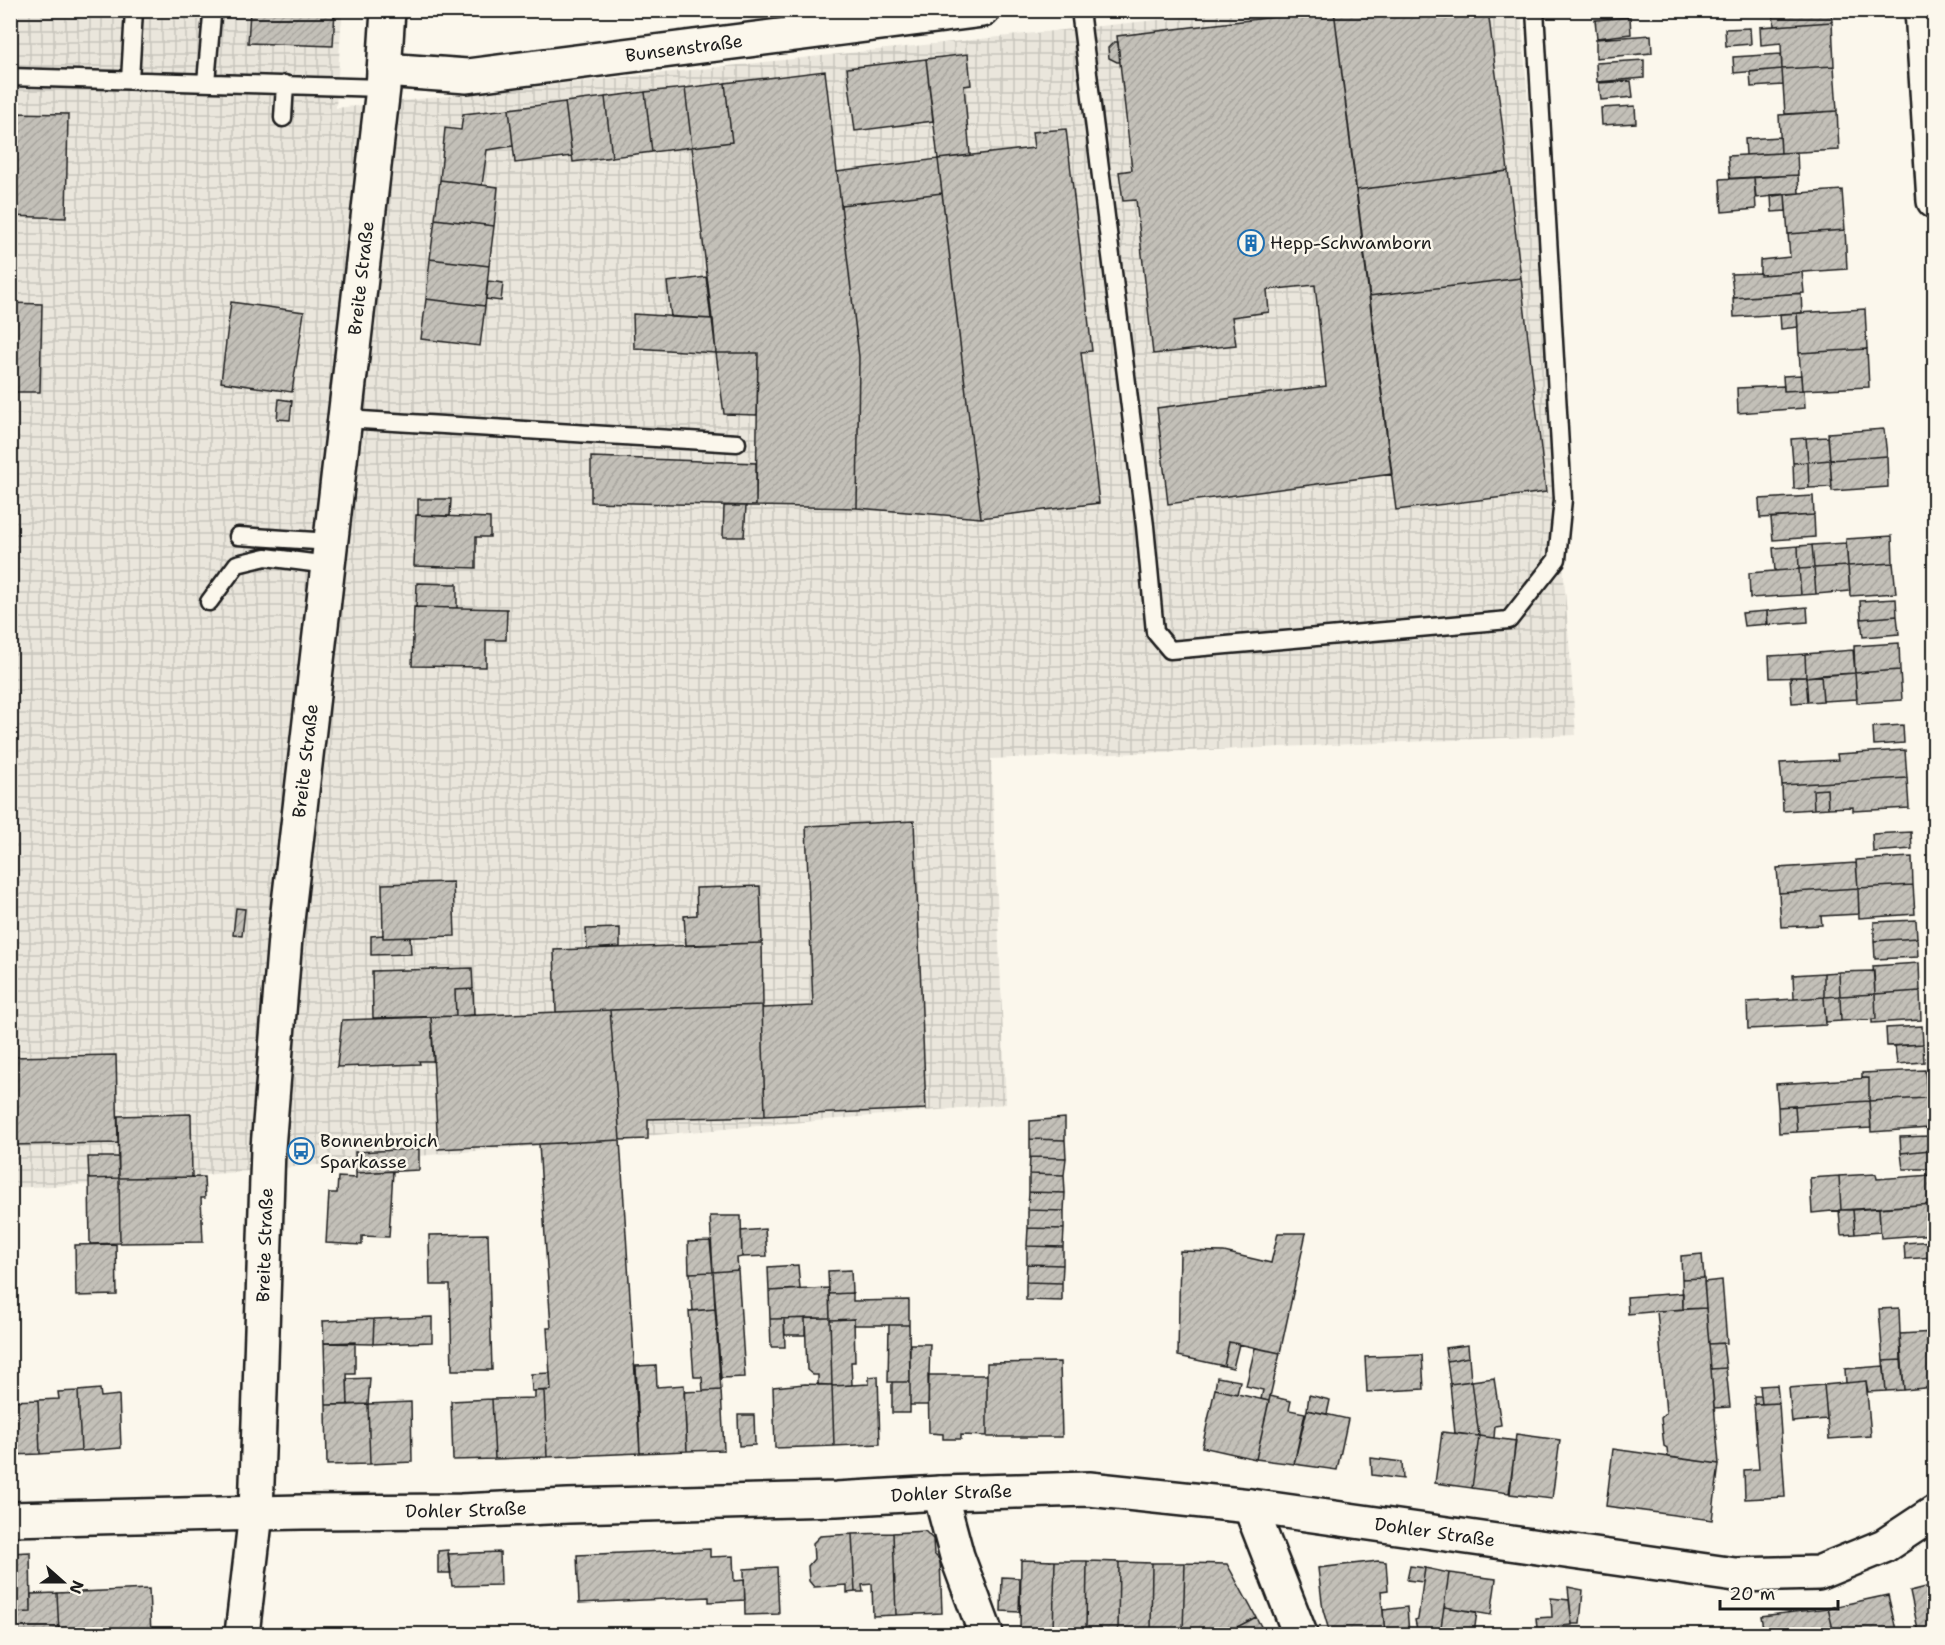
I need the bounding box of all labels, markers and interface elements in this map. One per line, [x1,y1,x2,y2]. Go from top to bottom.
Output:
street label: Bunsenstraße [624,29,744,68]
street label: Breite Straße [343,220,380,336]
building icon: Hepp-Schwamborn [1236,228,1266,258]
place label: Hepp-Schwamborn [1270,231,1432,255]
street label: Breite Straße [287,703,324,819]
place label: Bonnenbroich Sparkasse [320,1129,438,1174]
bus stop icon: Bonnenbroich Sparkasse [286,1136,316,1166]
street label: Breite Straße [251,1187,279,1303]
street label: Dohler Straße [890,1479,1013,1508]
street label: Dohler Straße [405,1496,527,1523]
street label: Dohler Straße [1373,1512,1497,1553]
north arrow [33,1552,93,1612]
scale bar [1720,1573,1838,1611]
text: N [64,1578,89,1597]
text: 20 m [1729,1582,1775,1606]

